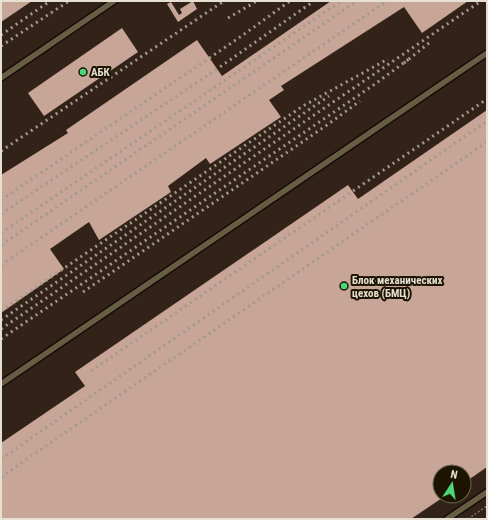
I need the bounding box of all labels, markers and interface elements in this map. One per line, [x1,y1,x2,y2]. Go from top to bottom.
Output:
place label: АБК [91,66,111,79]
marker: АБК [78,67,88,77]
place label: Блок механических цехов (БМЦ) [352,274,443,300]
marker: Блок механических цехов (БМЦ) [339,281,349,291]
north arrow [432,464,472,504]
text: N [449,468,459,482]

